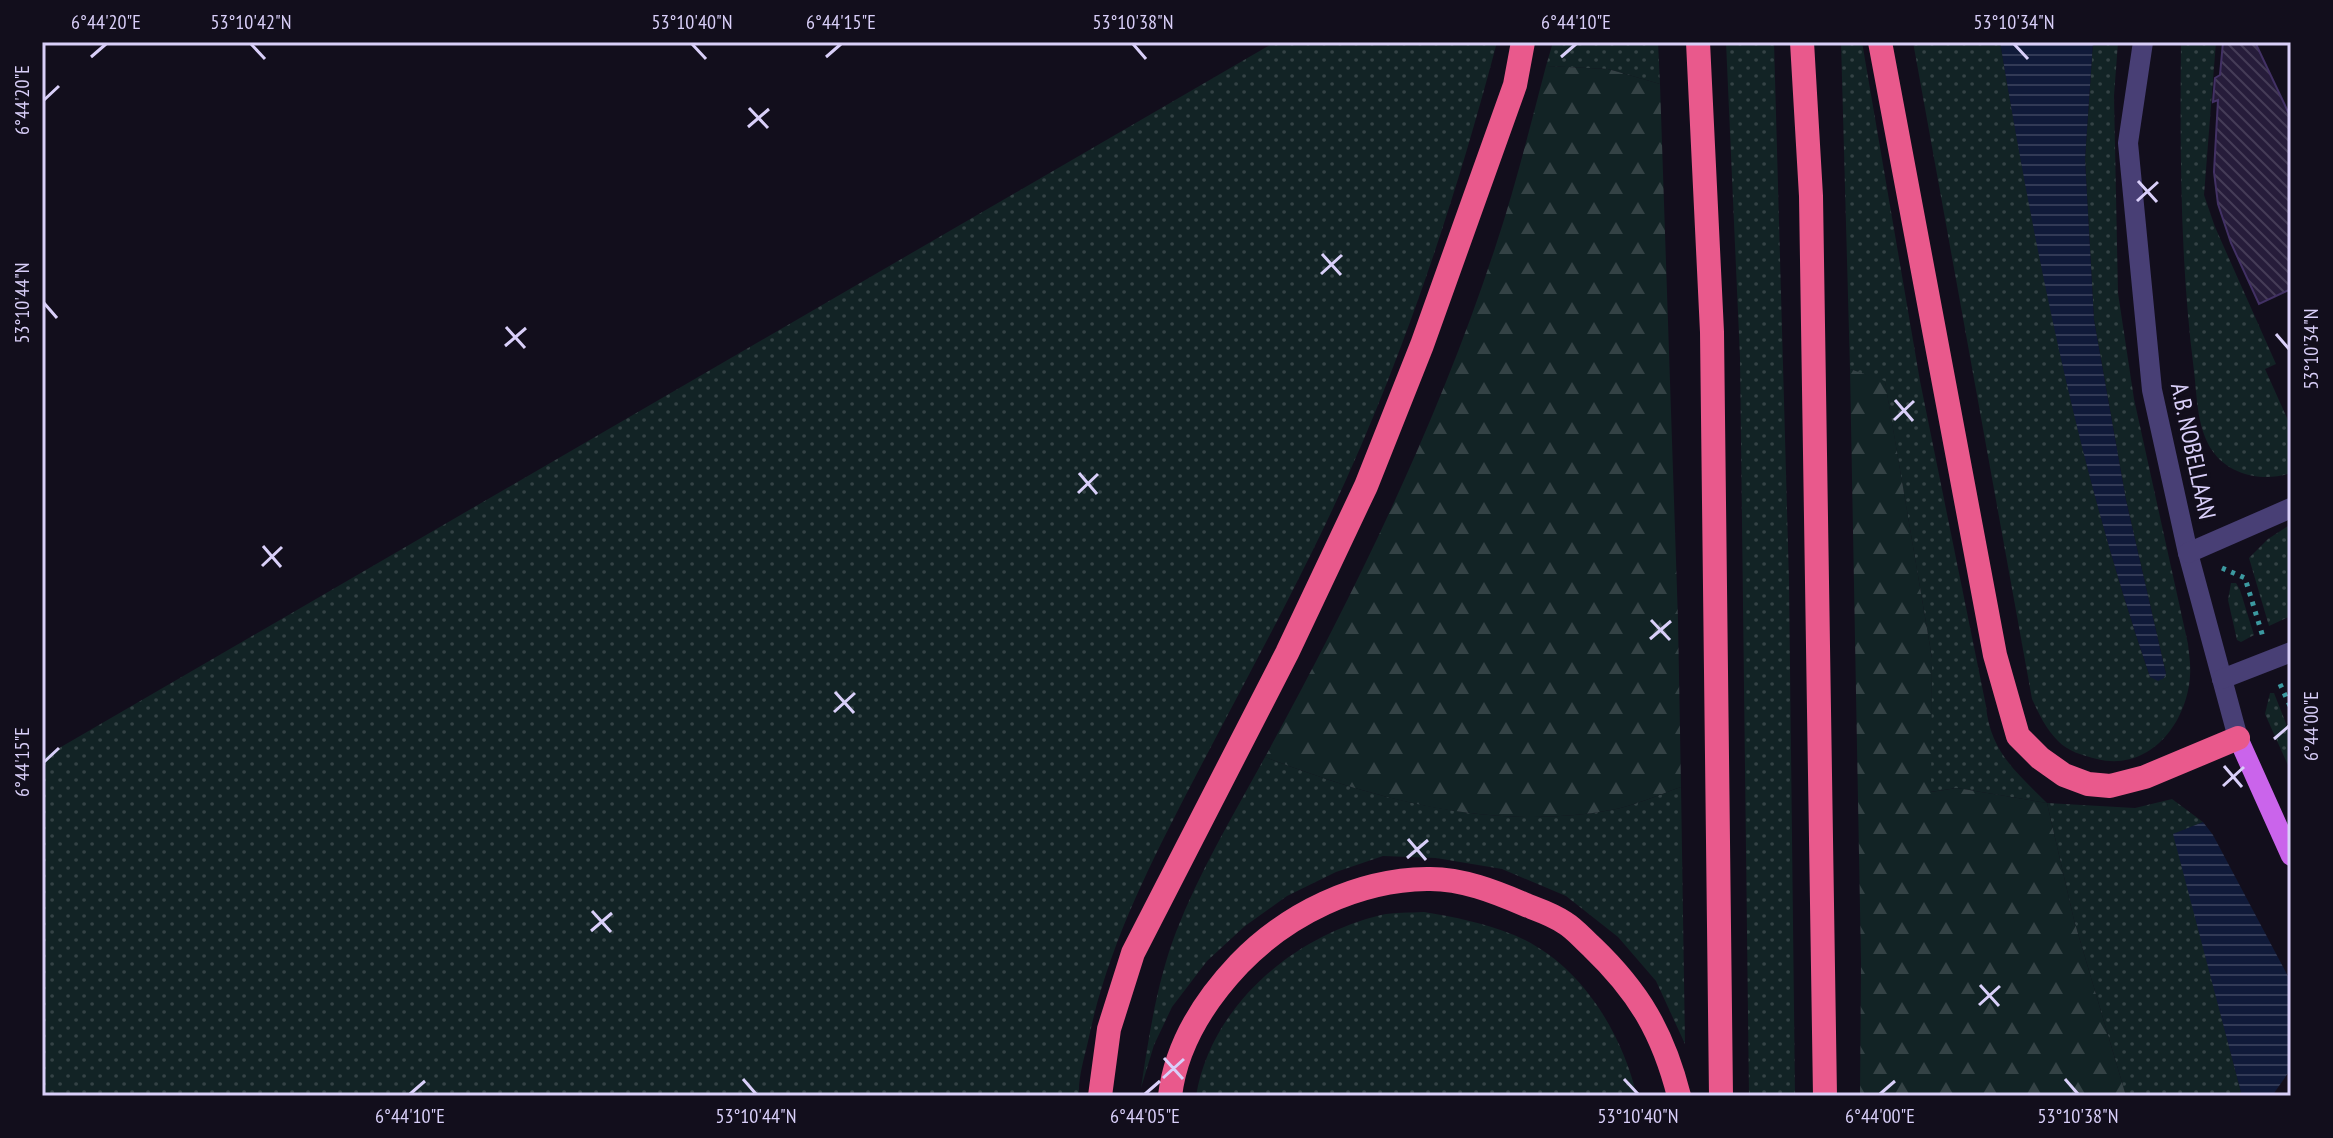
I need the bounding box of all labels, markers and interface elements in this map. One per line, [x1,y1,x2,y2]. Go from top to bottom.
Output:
text: 6°44'20"E [71,9,141,35]
text: 53°10'42"N [211,9,291,35]
text: 53°10'40"N [652,9,732,35]
text: 6°44'15"E [806,9,876,35]
text: 53°10'38"N [1093,9,1173,35]
text: 6°44'10"E [1541,9,1611,35]
text: 53°10'34"N [1974,9,2054,35]
text: 6°44'20"E [9,65,35,135]
text: 53°10'44"N [9,263,35,343]
text: 53°10'34"N [2298,309,2324,389]
street label: A.B. NOBELLAAN [2164,380,2223,522]
text: 6°44'00"E [2298,691,2324,761]
text: 6°44'15"E [9,727,35,797]
text: 6°44'10"E [375,1103,445,1129]
text: 53°10'44"N [716,1103,796,1129]
text: 6°44'05"E [1110,1103,1180,1129]
text: 53°10'40"N [1598,1103,1678,1129]
text: 6°44'00"E [1845,1103,1915,1129]
text: 53°10'38"N [2038,1103,2118,1129]

